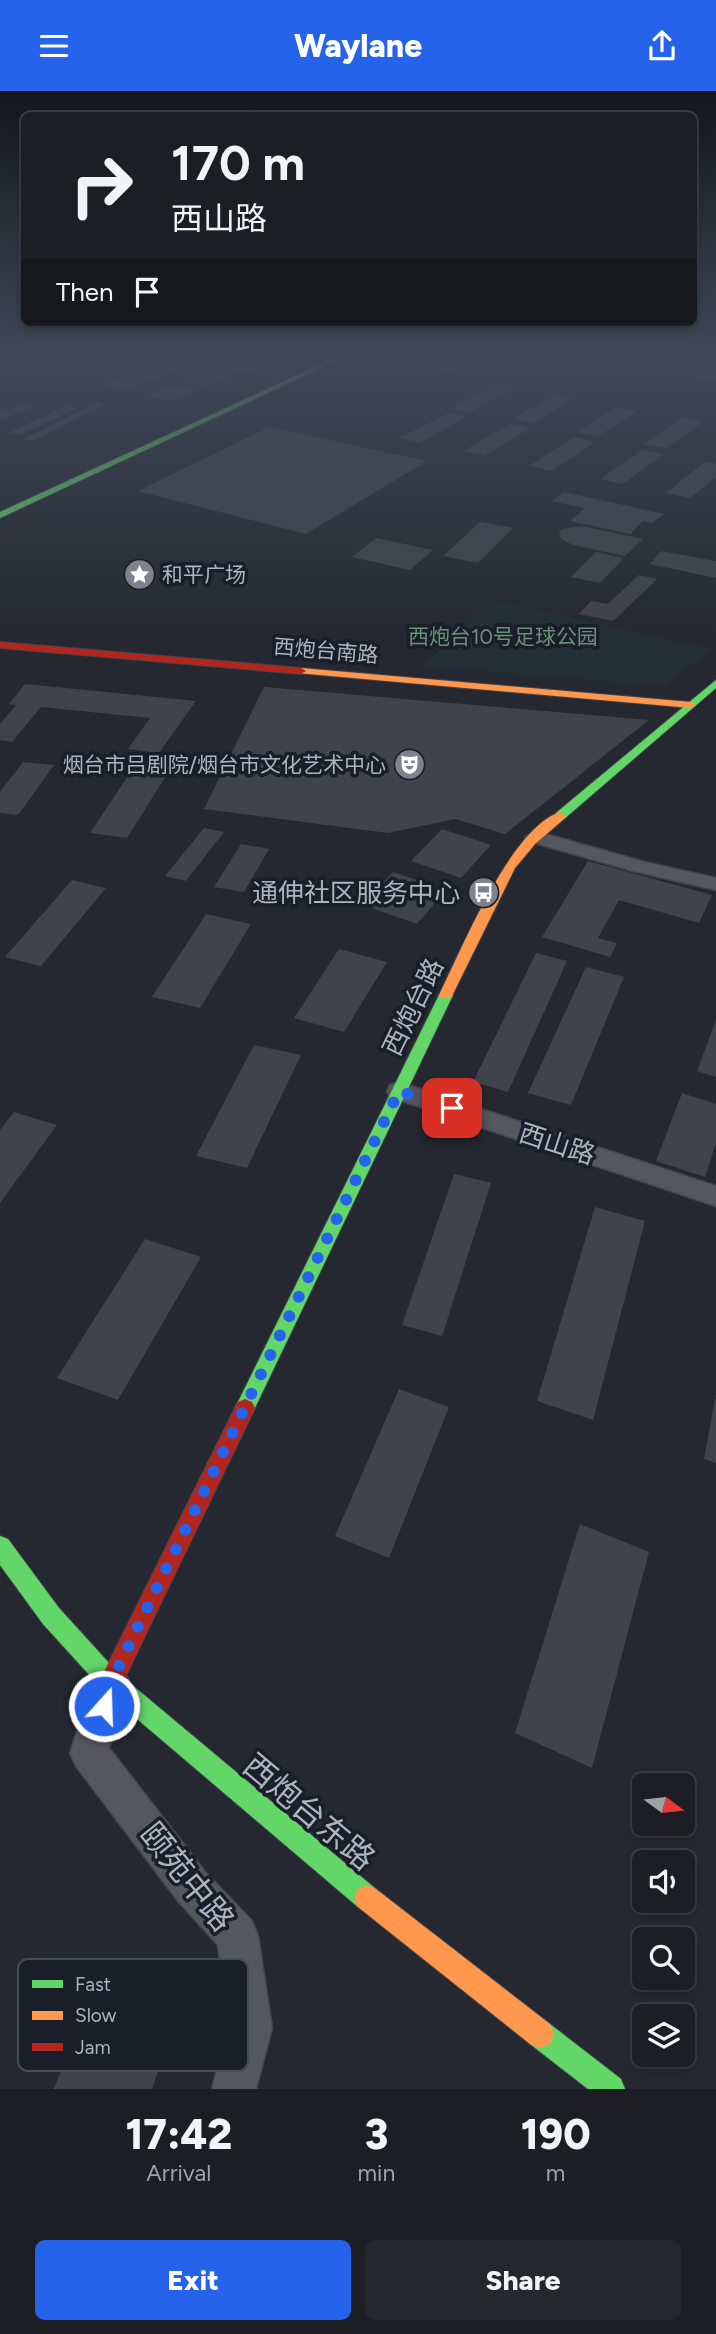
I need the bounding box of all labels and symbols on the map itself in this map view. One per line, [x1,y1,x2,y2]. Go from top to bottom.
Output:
place icon: 和平广场 [122,558,156,592]
place label: 和平广场 [162,562,246,587]
park label: 西炮台10号足球公园 [408,624,598,649]
street label: 西炮台南路 [273,633,379,668]
theatre icon: 烟台市吕剧院/烟台市文化艺术中心 [392,748,426,782]
place label: 烟台市吕剧院/烟台市文化艺术中心 [63,752,386,777]
bus stop icon: 通伸社区服务中心 [466,876,500,910]
place label: 通伸社区服务中心 [252,877,460,909]
street label: 西炮台路 [376,953,450,1061]
pin [422,1078,482,1138]
street label: 西山路 [515,1117,599,1171]
position arrow [67,1669,141,1743]
street label: 西炮台东路 [235,1746,383,1878]
north arrow [632,1773,695,1836]
street label: 颐苑中路 [132,1815,242,1939]
legend [18,1959,248,2071]
text: Fast [75,1973,111,1996]
text: Slow [75,2004,117,2027]
text: Jam [75,2036,111,2059]

